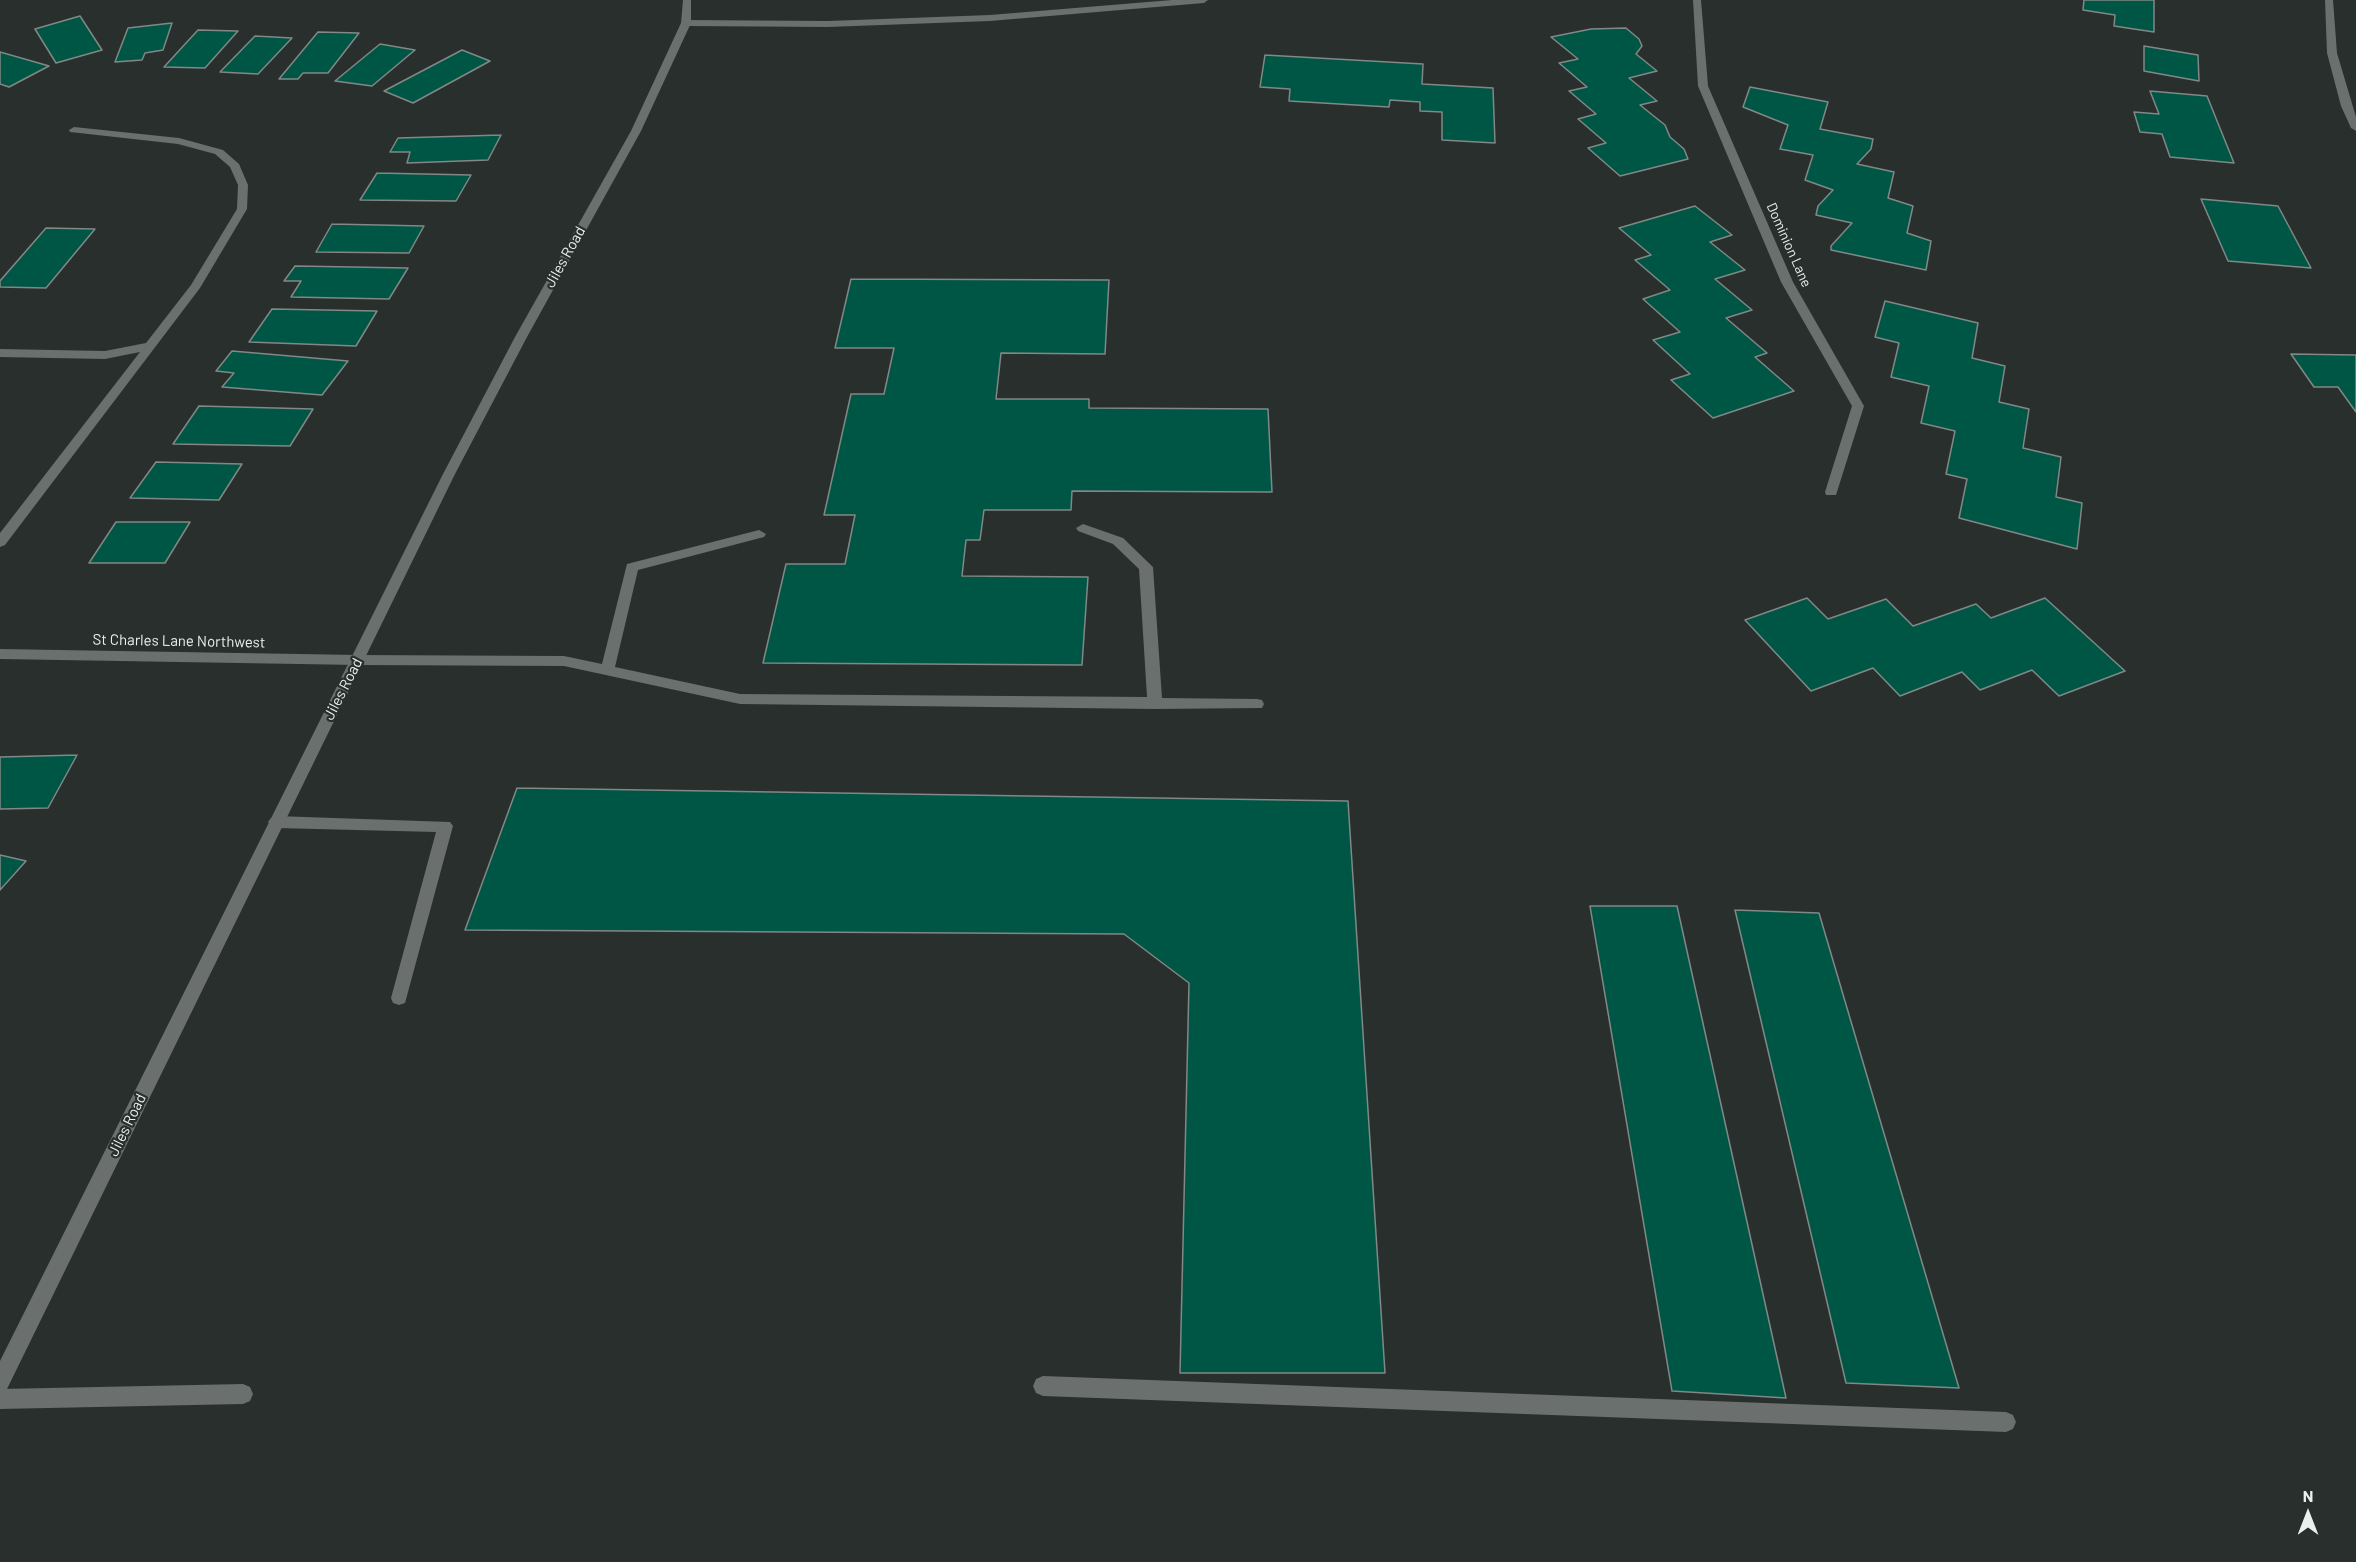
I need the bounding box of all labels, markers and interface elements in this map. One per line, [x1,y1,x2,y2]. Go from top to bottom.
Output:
street label: Dominion Lane [1763,200,1815,290]
street label: Jiles Road [541,223,589,291]
street label: St Charles Lane Northwest [93,630,265,652]
street label: Jiles Road [320,655,366,723]
street label: Jiles Road [104,1091,150,1159]
north arrow [2278,1484,2338,1544]
text: N [2303,1486,2313,1505]

